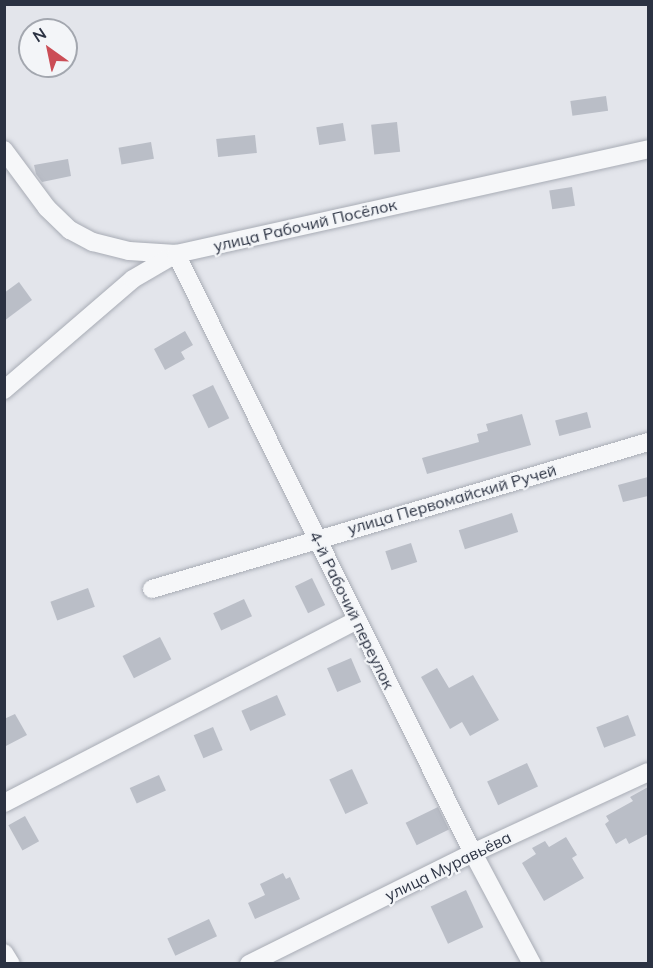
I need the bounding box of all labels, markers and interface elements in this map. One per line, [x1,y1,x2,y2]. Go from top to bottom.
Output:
north arrow [18,18,78,78]
text: N [29,23,50,46]
street label: улица Рабочий Посёлок [212,195,398,255]
street label: улица Первомайский Ручей [345,460,559,538]
street label: 4-й Рабочий переулок [305,528,399,692]
street label: улица Муравьёва [382,827,514,905]

